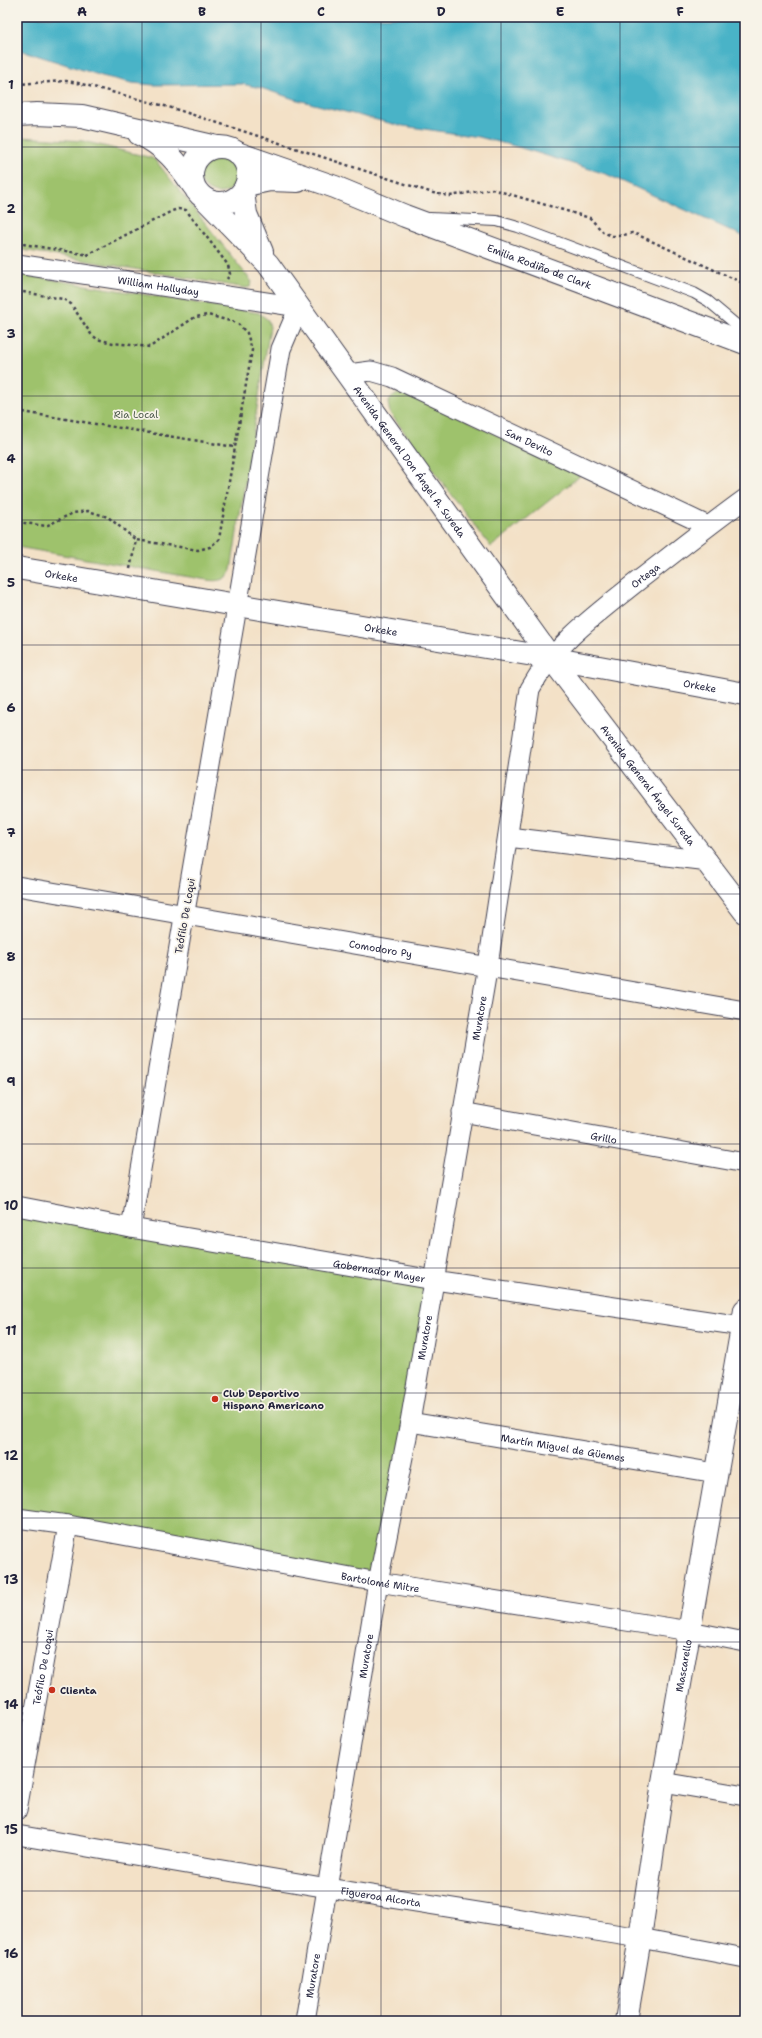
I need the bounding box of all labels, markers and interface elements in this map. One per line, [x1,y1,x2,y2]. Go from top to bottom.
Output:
text: A [77,3,87,20]
text: B [198,3,206,20]
text: C [317,3,325,20]
text: D [436,3,446,20]
text: E [556,3,565,20]
text: F [676,3,684,20]
text: 1 [8,76,14,93]
text: 2 [6,200,16,217]
street label: Emilia Rodiño de Clark [485,241,594,292]
street label: William Hallyday [117,273,200,298]
text: 3 [6,325,16,342]
street label: Avenida General Don Ángel A. Sureda [351,383,469,540]
park label: Ria Local [114,408,158,421]
street label: San Devito [503,425,555,459]
text: 4 [6,450,16,467]
street label: Ortega [628,559,663,591]
street label: Orkeke [44,566,79,585]
text: 5 [7,574,15,591]
street label: Orkeke [363,620,399,639]
street label: Orkeke [682,676,718,695]
text: 6 [6,699,16,716]
street label: Avenida General Ángel Sureda [598,722,699,849]
text: 7 [6,824,16,841]
street label: Teófilo De Loqui [172,877,198,955]
street label: Comodoro Py [348,937,414,960]
text: 8 [6,948,16,965]
street label: Muratore [469,994,489,1041]
text: 9 [6,1073,16,1090]
street label: Grillo [589,1129,618,1146]
text: 10 [4,1197,18,1214]
street label: Gobernador Mayer [332,1256,427,1285]
street label: Muratore [414,1314,435,1361]
text: 11 [5,1322,17,1339]
place label: Club Deportivo Hispano Americano [223,1387,324,1412]
marker: Club Deportivo Hispano Americano [210,1394,220,1404]
street label: Martín Miguel de Güemes [500,1431,626,1464]
text: 12 [4,1447,18,1464]
street label: Bartolomé Mitre [340,1569,421,1595]
text: 13 [4,1571,18,1588]
street label: Teófilo De Loqui [29,1628,56,1706]
street label: Muratore [356,1632,376,1679]
street label: Mascarello [672,1638,694,1693]
place label: Clienta [60,1684,97,1697]
marker: Clienta [47,1685,57,1695]
text: 14 [4,1696,18,1713]
text: 15 [4,1821,18,1838]
street label: Figueroa Alcorta [340,1884,423,1909]
text: 16 [4,1945,18,1962]
street label: Muratore [302,1952,323,1999]

